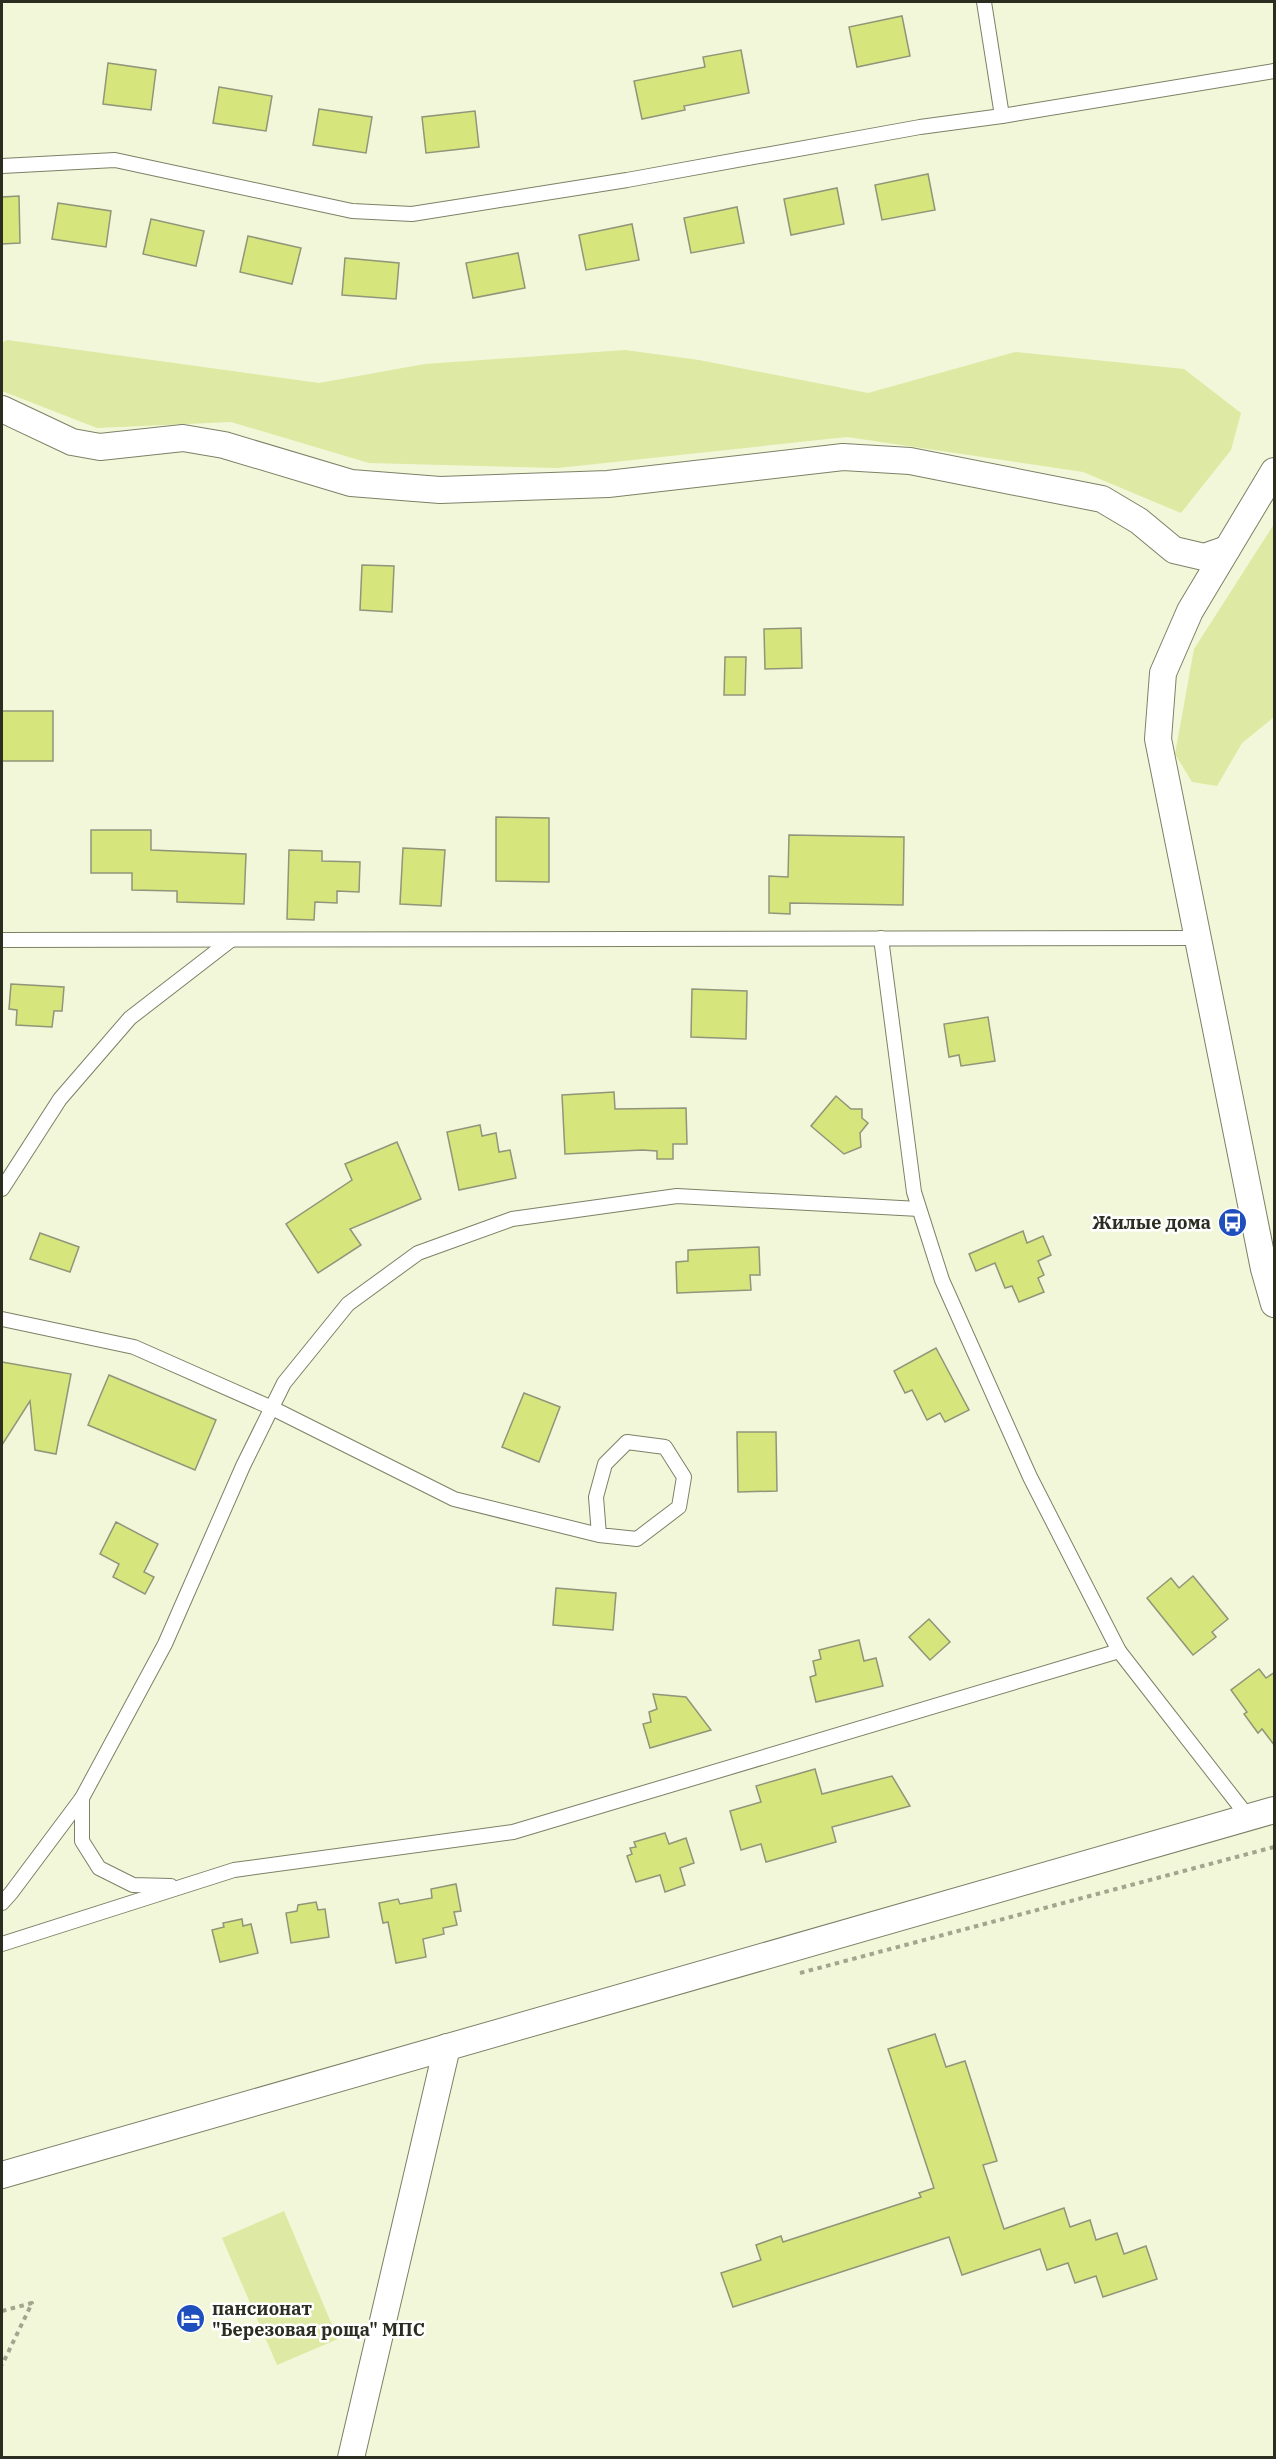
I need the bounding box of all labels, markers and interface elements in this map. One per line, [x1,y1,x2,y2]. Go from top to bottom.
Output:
bus stop icon: Жилые дома [1216,1207,1248,1239]
place label: Жилые дома [1092,1211,1211,1234]
place label: пансионат "Березовая роща" МПС [212,2297,425,2341]
hotel icon: пансионат "Березовая роща" МПС [175,2303,207,2335]

